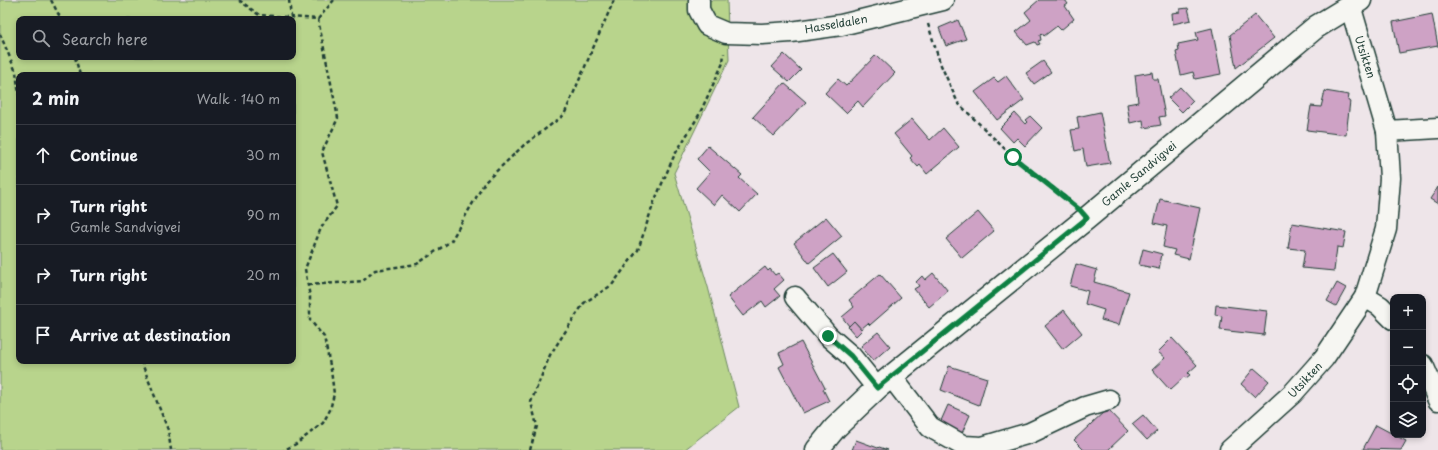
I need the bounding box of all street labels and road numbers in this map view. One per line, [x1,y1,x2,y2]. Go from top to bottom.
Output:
street label: Hasseldalen [803,10,869,37]
street label: Utsikten [1351,33,1380,80]
street label: Gamle Sandvigvei [1097,137,1180,210]
street label: Utsikten [1283,358,1326,402]

